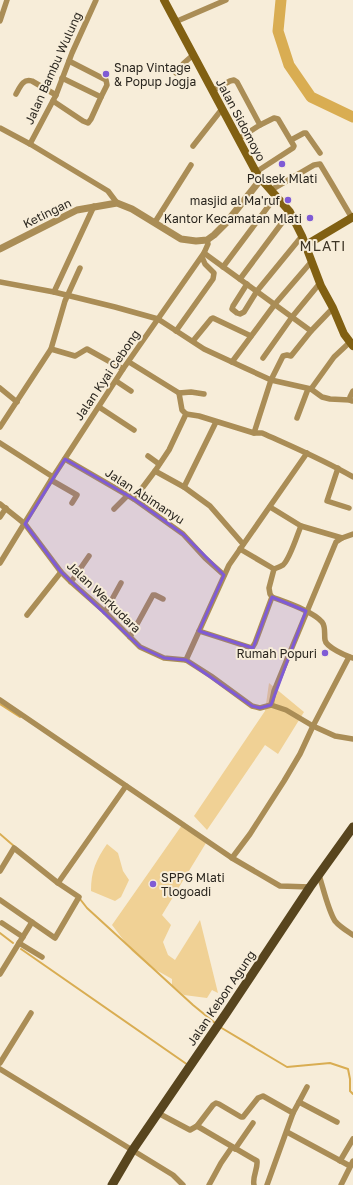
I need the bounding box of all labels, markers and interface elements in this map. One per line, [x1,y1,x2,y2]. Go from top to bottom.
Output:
street label: Jalan Bambu Wulung [21,9,85,127]
place label: Snap Vintage & Popup Jogja [114,60,196,89]
marker: Snap Vintage & Popup Jogja [101,69,111,79]
street label: Jalan Sidomoyo [213,76,269,164]
marker: Polsek Mlati [277,159,287,169]
place label: Polsek Mlati [247,171,317,186]
place label: masjid al Ma'ruf [190,193,281,208]
street label: Ketingan [20,195,74,231]
marker: masjid al Ma'ruf [283,195,293,205]
place label: Kantor Kecamatan Mlati [164,211,302,226]
marker: Kantor Kecamatan Mlati [305,213,315,223]
district label: MLATI [300,237,346,254]
street label: Jalan Kyai Cebong [71,327,143,423]
street label: Jalan Abimanyu [103,465,187,527]
street label: Jalan Werkudara [64,558,144,636]
place label: Rumah Popuri [237,646,317,661]
marker: Rumah Popuri [320,648,330,658]
place label: SPPG Mlati Tlogoadi [161,870,225,899]
marker: SPPG Mlati Tlogoadi [148,879,158,889]
street label: Jalan Kebon Agung [184,947,258,1049]

